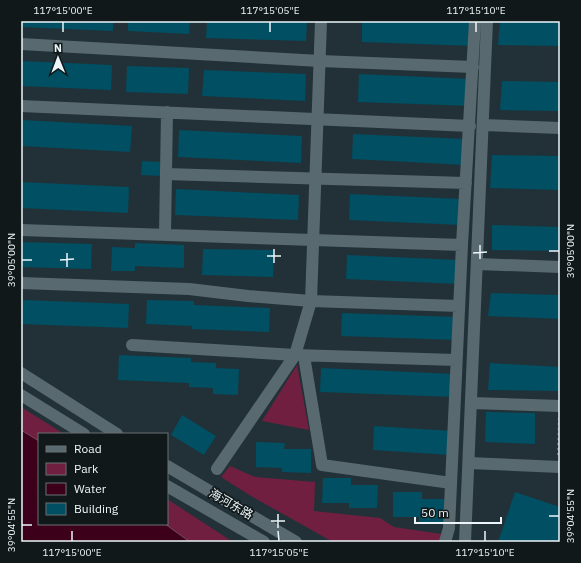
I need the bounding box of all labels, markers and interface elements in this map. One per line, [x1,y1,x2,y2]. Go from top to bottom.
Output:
text: 117°15'00"E [33,4,93,17]
text: 117°15'05"E [240,4,300,17]
text: 117°15'10"E [446,4,506,17]
north arrow [38,38,78,78]
text: N [54,41,62,55]
text: 39°05'00"N [564,224,577,278]
text: 39°05'00"N [5,233,18,287]
legend [38,433,168,525]
text: Road [74,441,102,456]
text: Park [74,461,99,476]
text: Water [74,481,107,496]
street label: 海河东路 [207,485,256,522]
text: 39°04'55"N [564,489,577,543]
text: 39°04'55"N [5,498,18,552]
scale bar [415,499,501,525]
text: Building [74,501,119,516]
text: 50 m [421,505,449,520]
text: 117°15'00"E [42,546,102,559]
text: 117°15'05"E [249,546,309,559]
text: 117°15'10"E [455,546,515,559]

